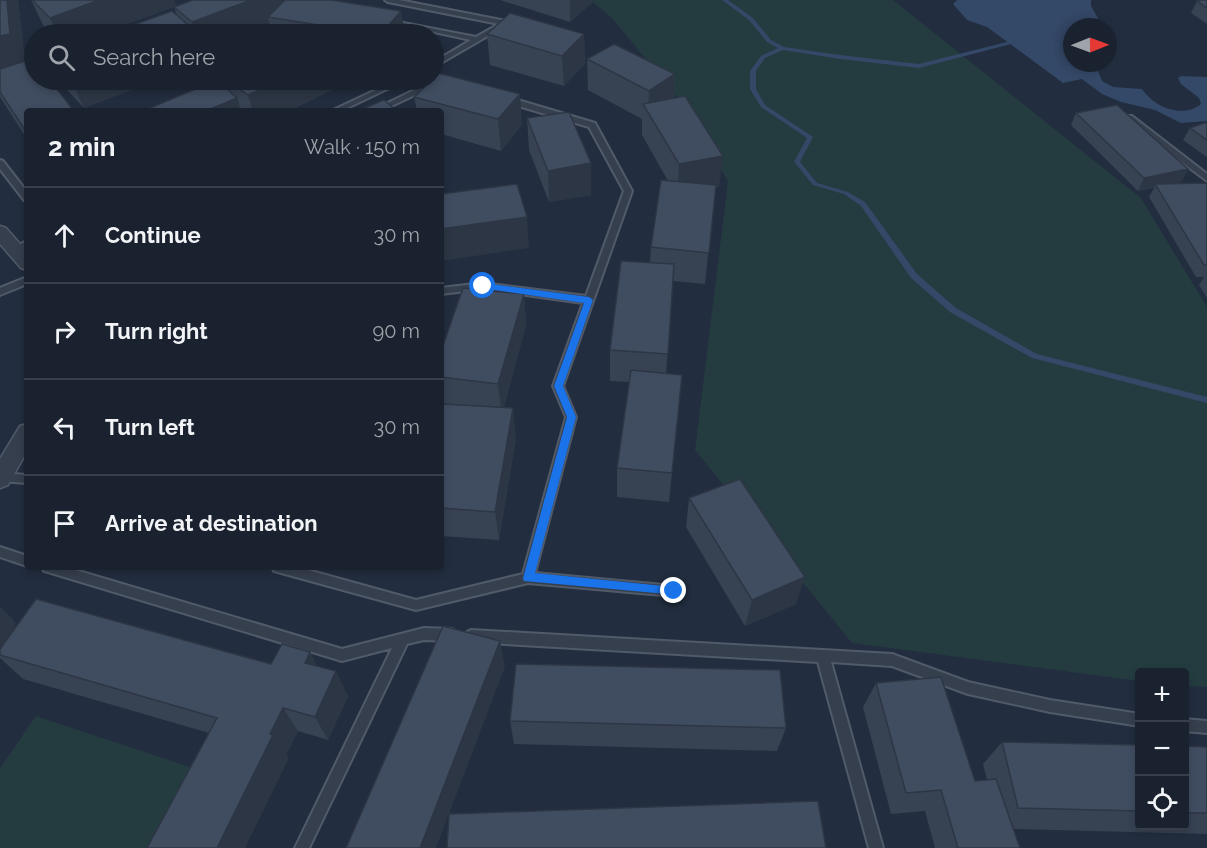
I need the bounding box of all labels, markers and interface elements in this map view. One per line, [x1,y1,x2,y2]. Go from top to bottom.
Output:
north arrow [1063,18,1117,72]
search box [24,24,444,90]
icon: search [45,41,78,74]
text: Search here [93,44,215,70]
text: 2 min [48,132,115,162]
text: Walk · 150 m [304,135,420,159]
icon: ahead [48,219,81,252]
text: Continue [105,222,201,248]
text: 30 m [374,223,420,247]
route start [469,272,495,298]
icon: right [48,315,81,348]
text: Turn right [105,318,208,344]
text: 90 m [373,319,420,343]
icon: left [48,411,81,444]
text: Turn left [105,414,195,440]
text: 30 m [374,415,420,439]
icon: arrive [48,507,81,540]
text: Arrive at destination [105,510,318,536]
route end [660,577,686,603]
map controls [1135,668,1189,830]
button: + [1135,668,1189,722]
button: − [1135,722,1189,776]
button: locate [1135,776,1189,830]

